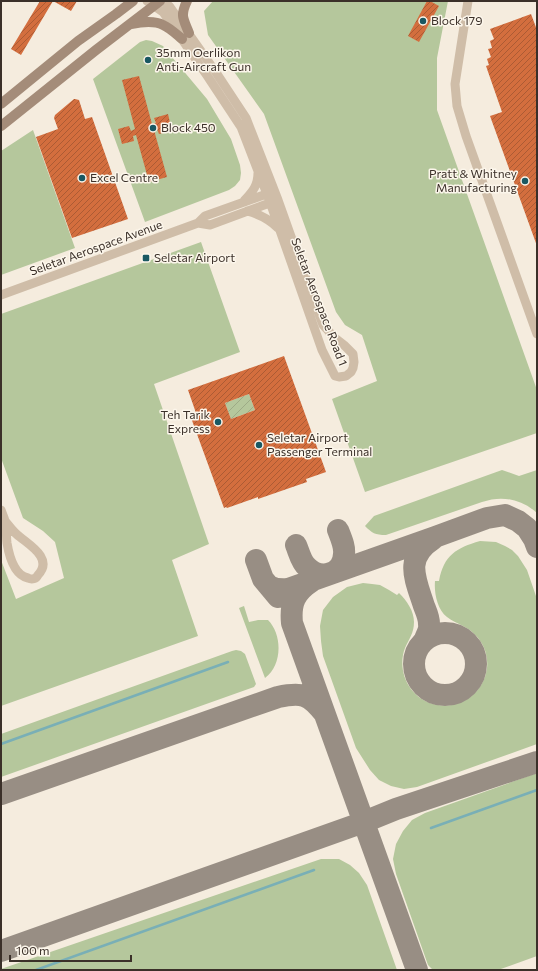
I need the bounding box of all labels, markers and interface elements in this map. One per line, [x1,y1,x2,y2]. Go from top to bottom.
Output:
place label: Block 179 [431,13,482,27]
marker: Block 179 [418,16,428,26]
place label: 35mm Oerlikon Anti-Aircraft Gun [156,45,251,73]
marker: 35mm Oerlikon Anti-Aircraft Gun [143,55,153,65]
place label: Block 450 [161,120,216,134]
marker: Block 450 [148,123,158,133]
place label: Pratt & Whitney Manufacturing [429,166,517,194]
place label: Excel Centre [90,170,158,184]
marker: Excel Centre [77,173,87,183]
marker: Pratt & Whitney Manufacturing [520,176,530,186]
street label: Seletar Aerospace Avenue [27,216,164,278]
street label: Seletar Aerospace Road 1 [289,236,351,368]
place label: Seletar Airport [154,250,235,264]
marker: Seletar Airport [141,253,151,263]
place label: Teh Tarik Express [160,407,210,435]
marker: Teh Tarik Express [213,417,223,427]
place label: Seletar Airport Passenger Terminal [267,430,372,458]
marker: Seletar Airport Passenger Terminal [254,440,264,450]
scale bar [10,937,131,963]
text: 100 m [16,943,50,957]

